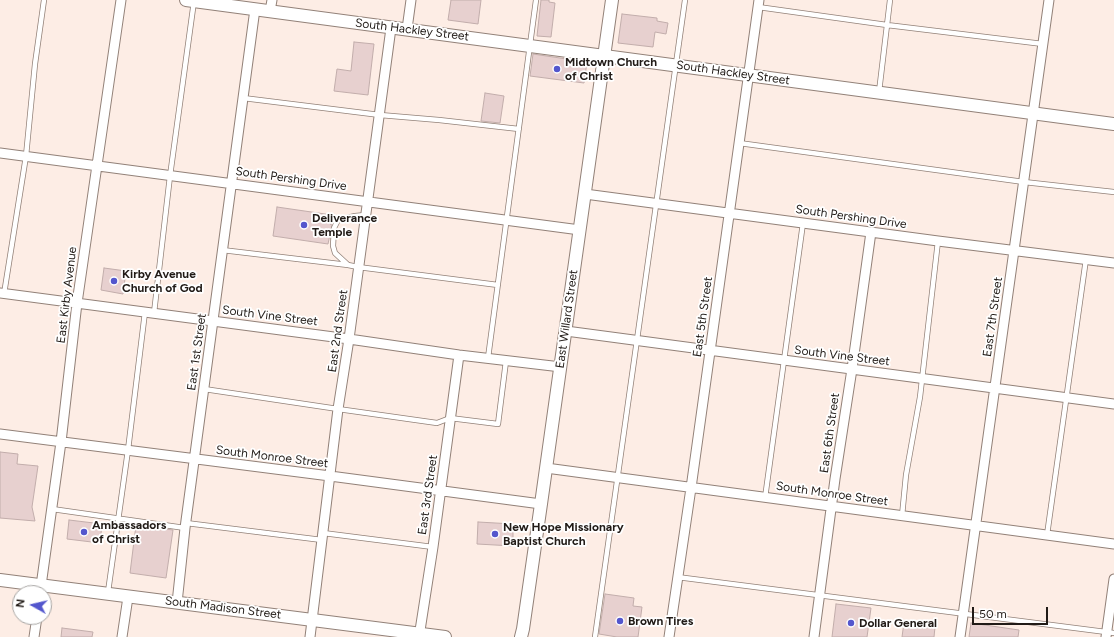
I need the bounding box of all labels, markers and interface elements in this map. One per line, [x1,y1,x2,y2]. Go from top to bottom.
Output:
street label: South Hackley Street [354,16,470,44]
place label: Midtown Church of Christ [565,55,657,83]
street label: South Hackley Street [675,58,791,88]
marker: Midtown Church of Christ [552,64,562,74]
street label: South Pershing Drive [234,164,348,194]
street label: South Pershing Drive [794,202,908,232]
place label: Deliverance Temple [312,211,377,239]
marker: Deliverance Temple [299,220,309,230]
street label: East Kirby Avenue [54,246,80,344]
place label: Kirby Avenue Church of God [122,267,203,295]
street label: East Willard Street [553,269,581,369]
marker: Kirby Avenue Church of God [109,276,119,286]
street label: East 5th Street [690,276,716,358]
street label: East 7th Street [980,276,1006,358]
street label: East 2nd Street [325,289,351,373]
street label: South Vine Street [221,303,319,329]
street label: East 1st Street [184,312,210,392]
street label: South Vine Street [793,343,891,369]
street label: East 6th Street [817,392,843,474]
street label: South Monroe Street [215,443,329,471]
street label: East 3rd Street [415,454,441,536]
street label: South Monroe Street [775,479,889,509]
place label: Ambassadors of Christ [92,518,166,546]
place label: New Hope Missionary Baptist Church [503,520,624,548]
marker: Ambassadors of Christ [79,527,89,537]
marker: New Hope Missionary Baptist Church [490,529,500,539]
north arrow [12,585,52,625]
street label: South Madison Street [164,594,282,622]
text: N [14,598,28,609]
scale bar [974,599,1050,625]
text: 50 m [979,607,1007,621]
place label: Brown Tires [628,614,693,628]
marker: Brown Tires [615,616,625,626]
place label: Dollar General [859,616,937,630]
marker: Dollar General [846,618,856,628]

